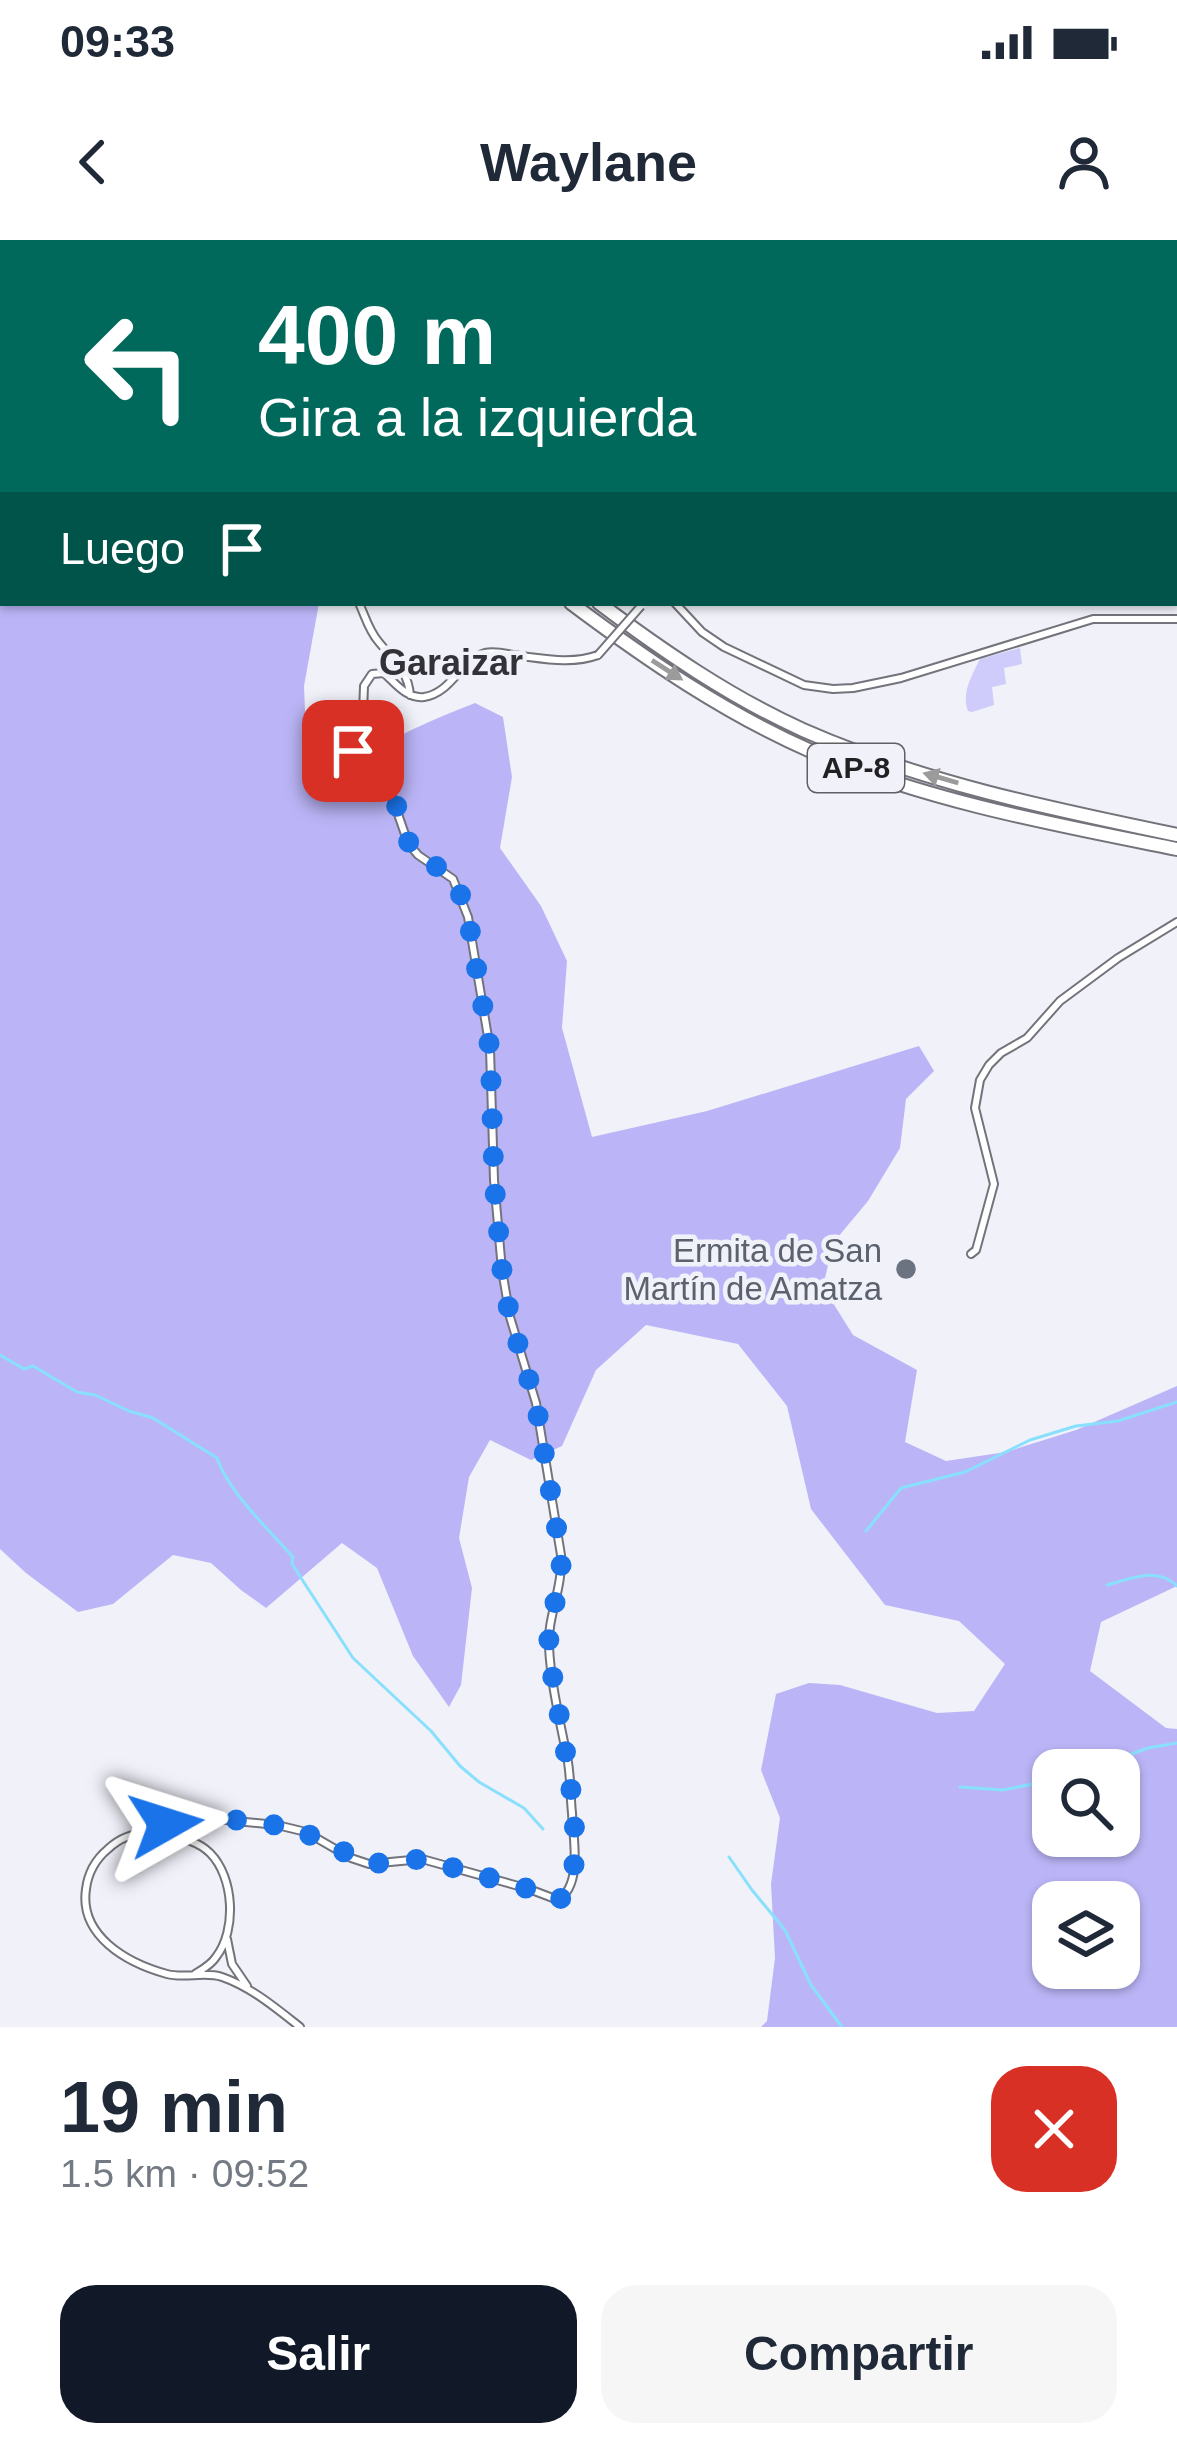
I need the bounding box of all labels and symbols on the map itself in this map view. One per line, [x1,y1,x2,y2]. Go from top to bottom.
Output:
district label: Garaizar [379,642,523,683]
one-way arrow [650,659,683,681]
pin [302,700,404,802]
road number: AP-8 [808,744,904,792]
one-way arrow [922,768,959,787]
place label: Ermita de San Martín de Amatza [623,1232,883,1307]
marker: Ermita de San Martín de Amatza [893,1256,919,1282]
position arrow [103,1761,229,1887]

